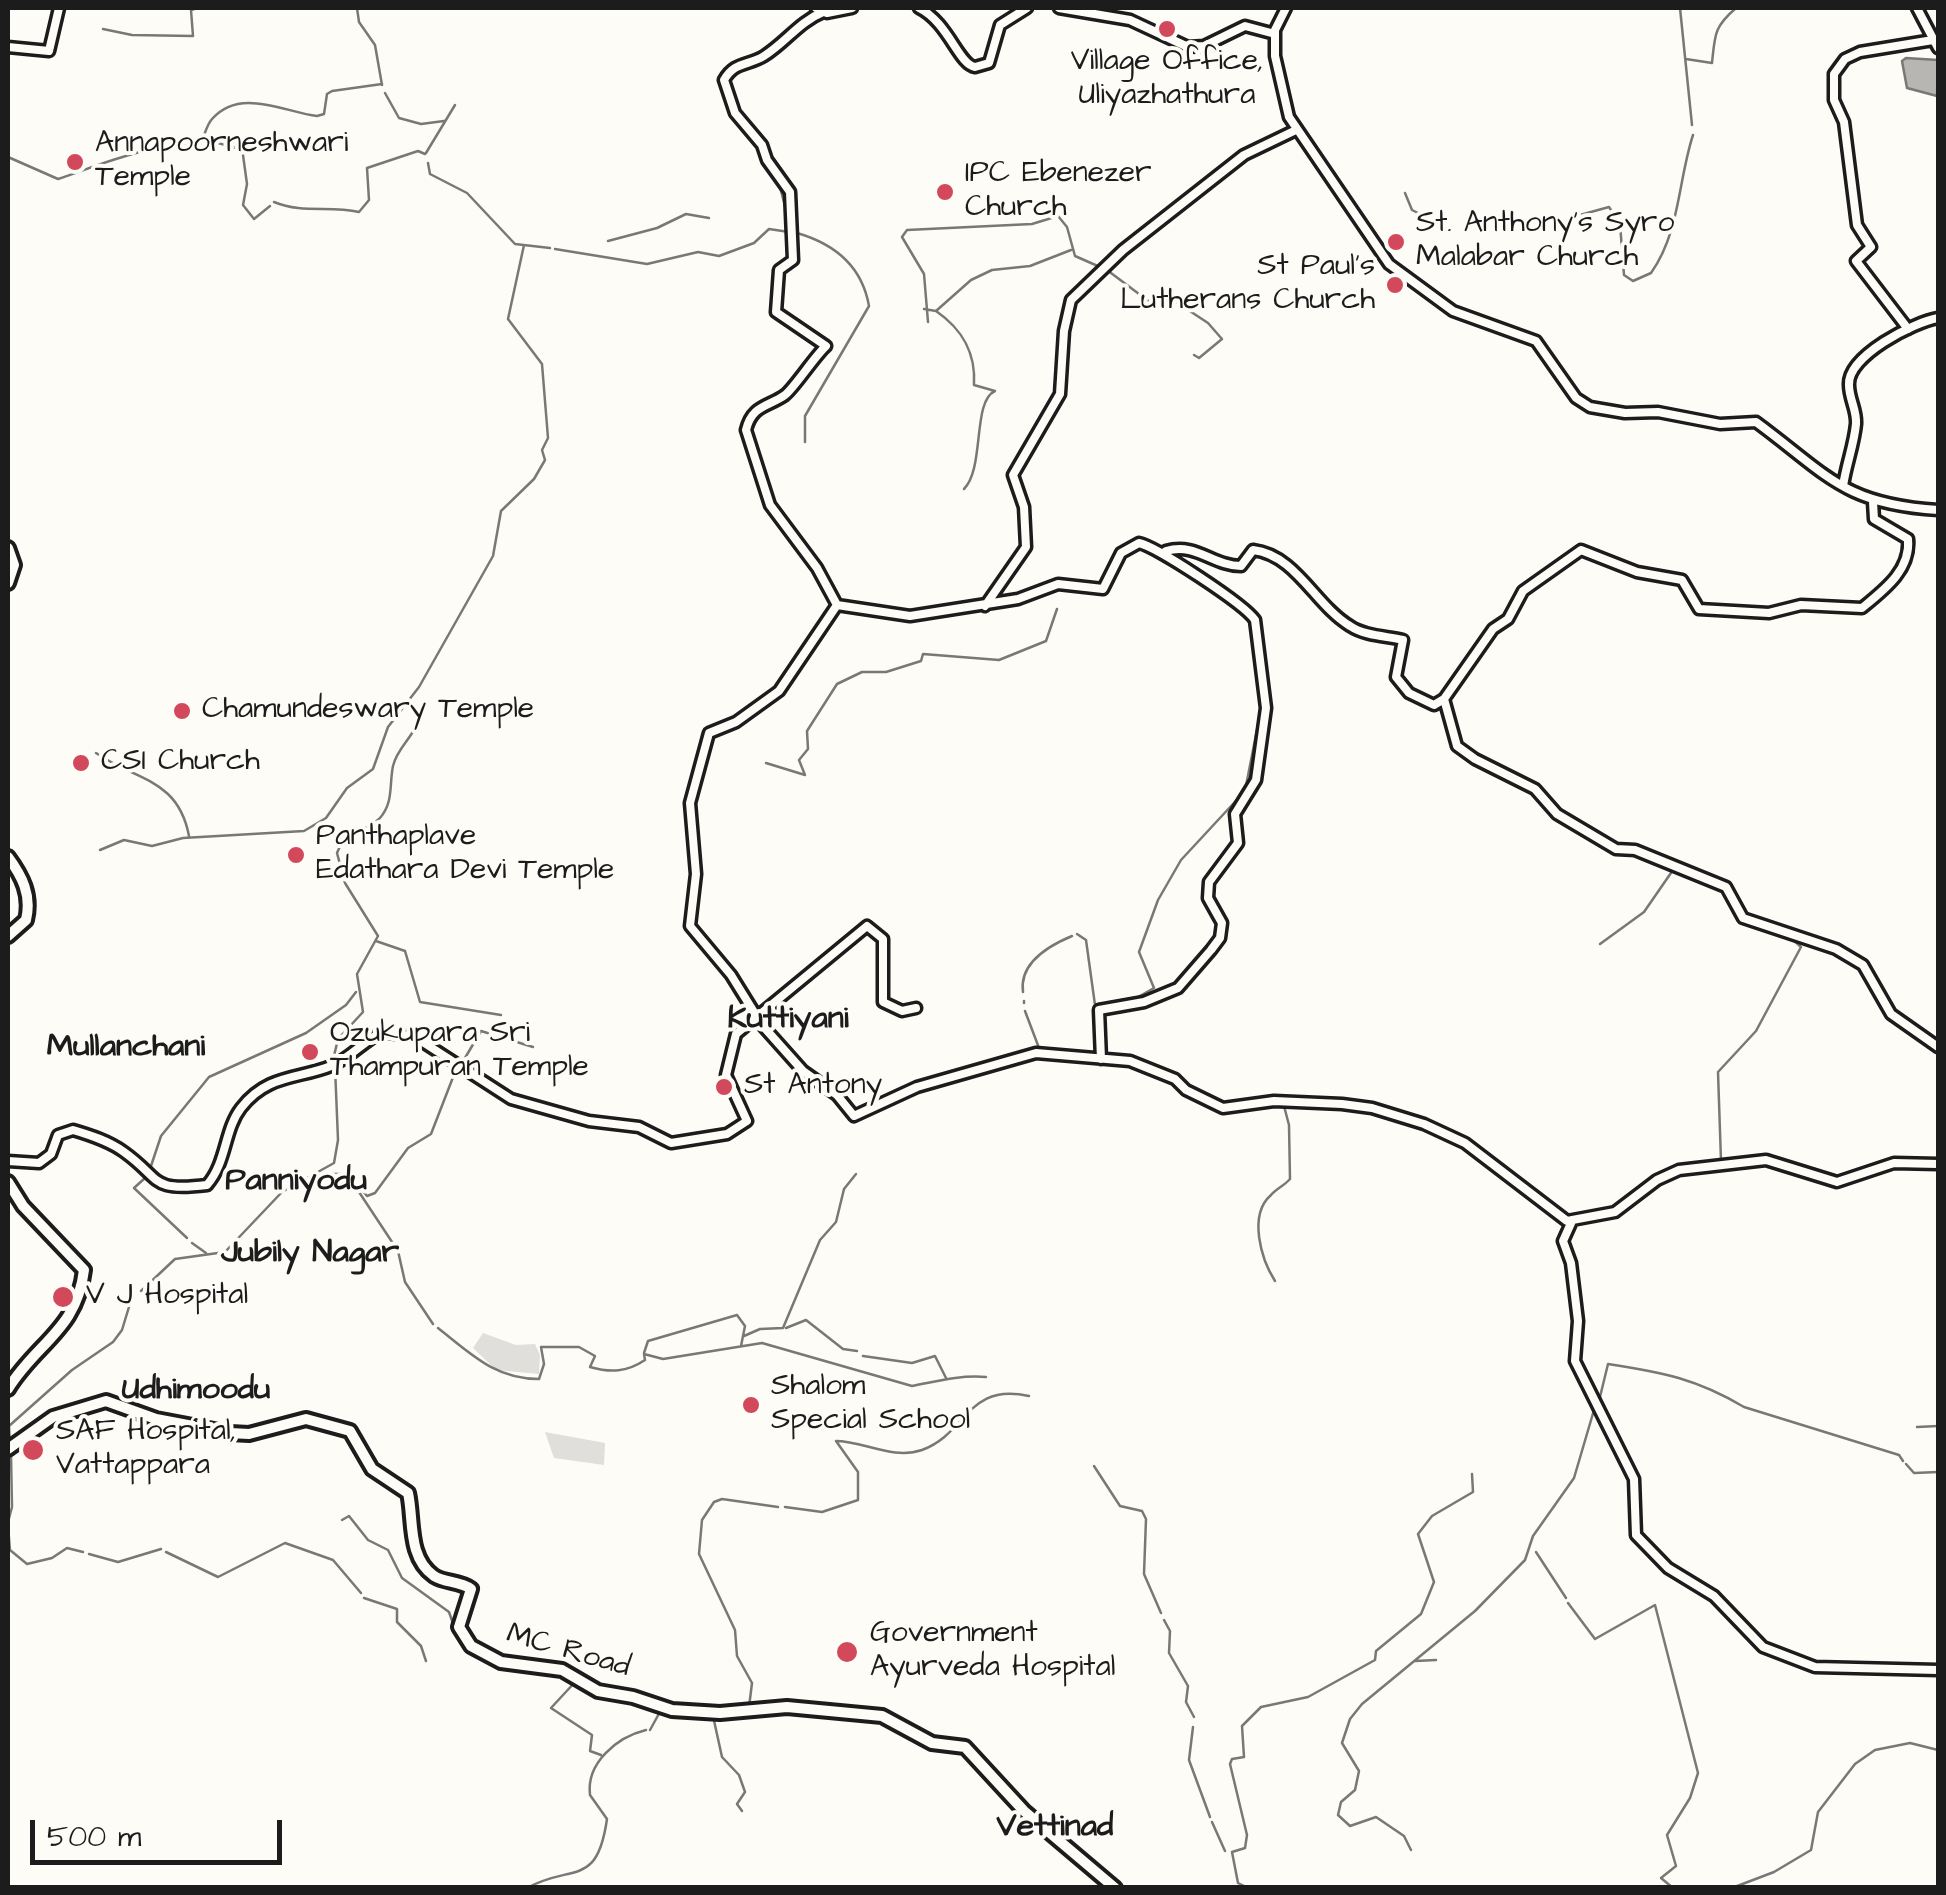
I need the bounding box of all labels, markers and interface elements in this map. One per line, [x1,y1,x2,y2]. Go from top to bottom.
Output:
marker: Village Office, Uliyazhathura [1156,18,1178,40]
place label: Village Office, Uliyazhathura [1071,45,1263,116]
place label: Annapoorneshwari Temple [95,127,348,198]
marker: Annapoorneshwari Temple [64,151,86,173]
place label: IPC Ebenezer Church [965,157,1152,228]
marker: IPC Ebenezer Church [934,181,956,203]
place label: St. Anthony's Syro Malabar Church [1416,207,1674,278]
marker: St. Anthony's Syro Malabar Church [1385,231,1407,253]
place label: St Paul's Lutherans Church [1120,250,1375,320]
marker: St Paul's Lutherans Church [1384,274,1406,296]
place label: Chamundeswary Temple [202,693,534,729]
marker: Chamundeswary Temple [171,700,193,722]
place label: CSI Church [101,745,260,781]
marker: CSI Church [70,752,92,774]
place label: Panthaplave Edathara Devi Temple [316,820,614,890]
marker: Panthaplave Edathara Devi Temple [285,844,307,866]
district label: Kuttiyani [727,1001,849,1039]
place label: Ozukupara Sri Thampuran Temple [330,1017,589,1088]
district label: Mullanchani [47,1029,205,1067]
marker: Ozukupara Sri Thampuran Temple [299,1041,321,1063]
place label: St Antony [744,1069,882,1105]
marker: St Antony [713,1076,735,1098]
district label: Panniyodu [225,1163,367,1201]
district label: Jubily Nagar [221,1235,399,1273]
place label: V J Hospital [86,1279,248,1315]
marker: V J Hospital [50,1284,76,1310]
place label: Shalom Special School [771,1370,970,1440]
district label: Udhimoodu [122,1372,270,1410]
marker: Shalom Special School [740,1394,762,1416]
place label: SAF Hospital, Vattappara [56,1415,236,1486]
marker: SAF Hospital, Vattappara [20,1437,46,1463]
street label: MC Road [502,1617,634,1687]
place label: Government Ayurveda Hospital [870,1617,1115,1688]
marker: Government Ayurveda Hospital [834,1639,860,1665]
scale bar [35,1800,288,1862]
district label: Vettinad [997,1809,1113,1847]
text: 500 m [47,1816,141,1858]

